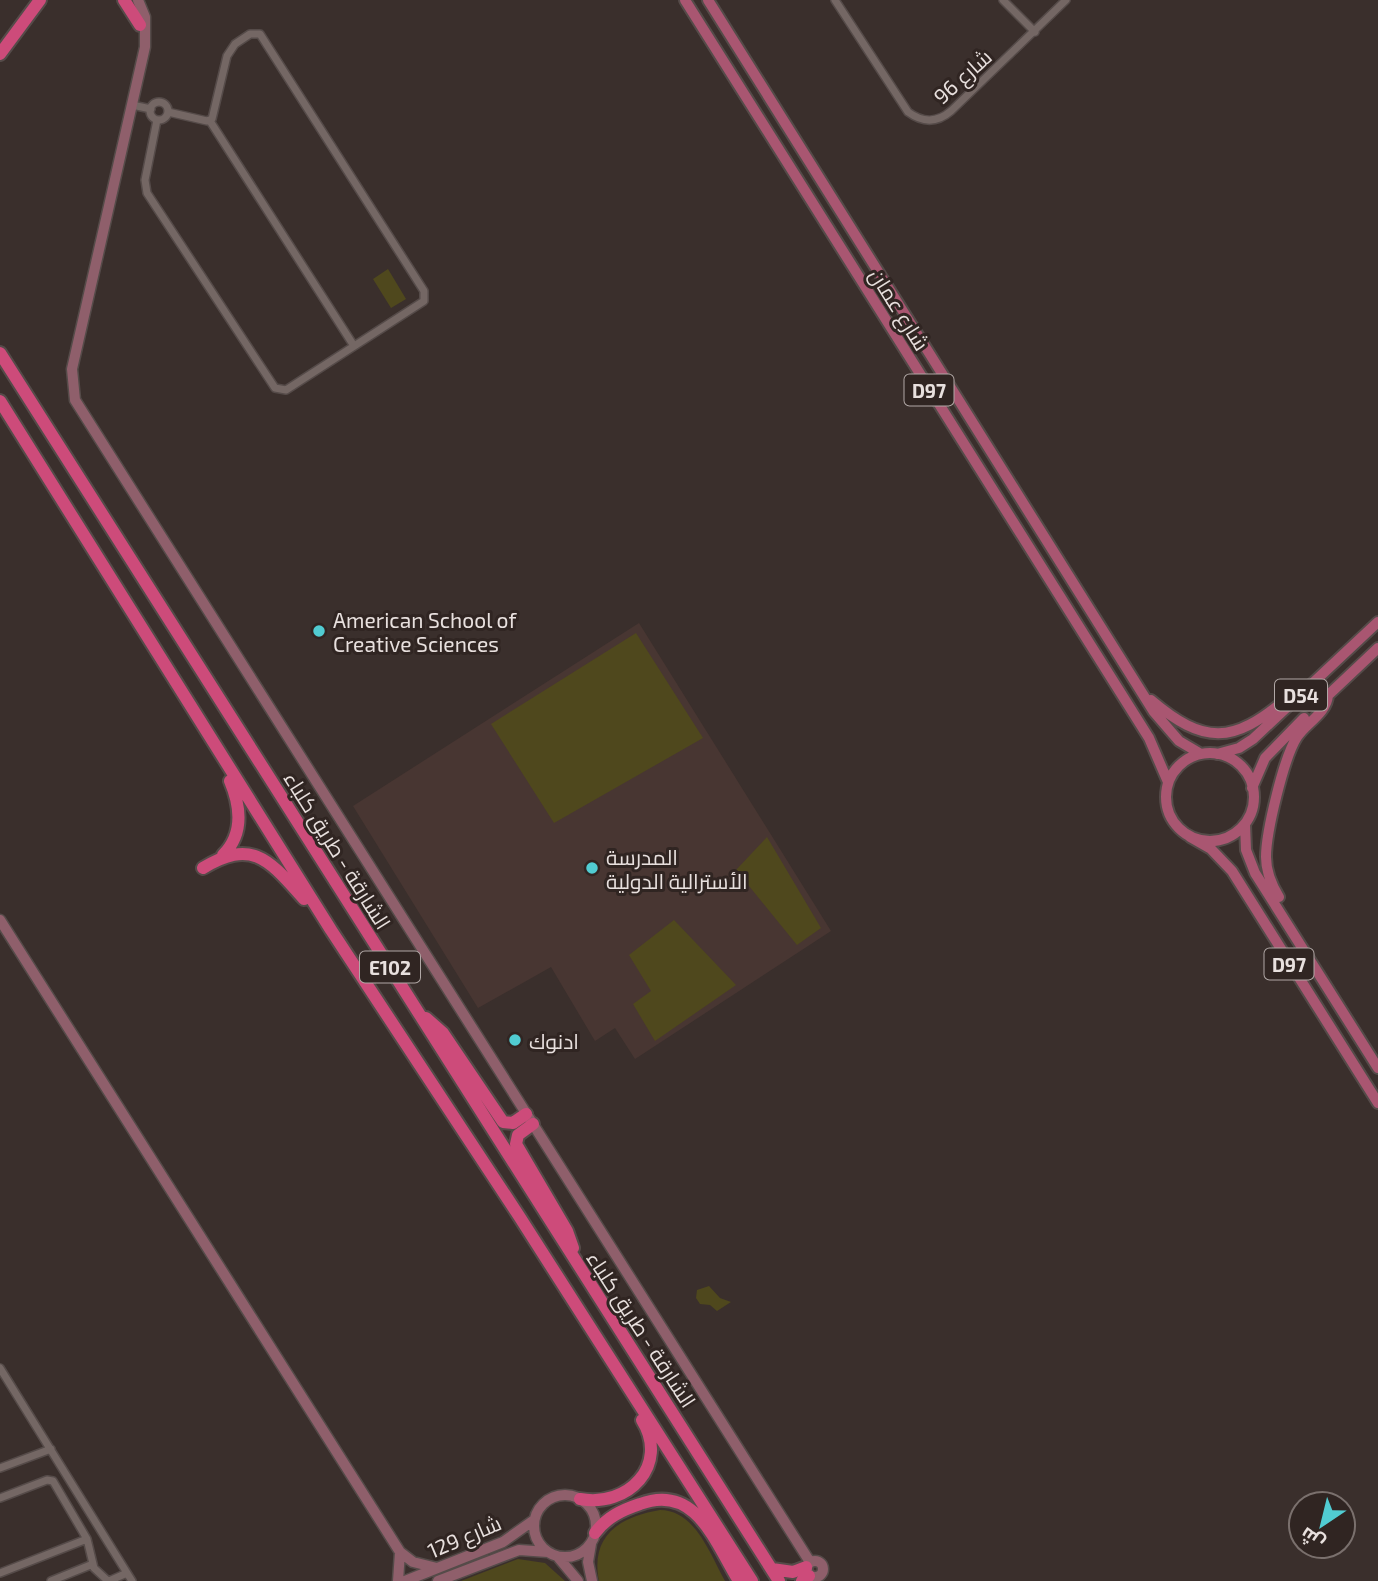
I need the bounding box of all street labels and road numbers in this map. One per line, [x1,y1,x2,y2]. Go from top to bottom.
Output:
street label: شارع 96 [928,43,998,111]
street label: شارع عمان [862,263,935,356]
road number: D97 [904,374,954,406]
road number: D54 [1275,680,1327,710]
street label: الشارقة - طريق كلباء [278,767,397,934]
road number: D97 [1264,948,1314,980]
road number: E102 [360,951,420,982]
street label: الشارقة - طريق كلباء [581,1246,702,1413]
street label: شارع 129 [423,1509,506,1565]

